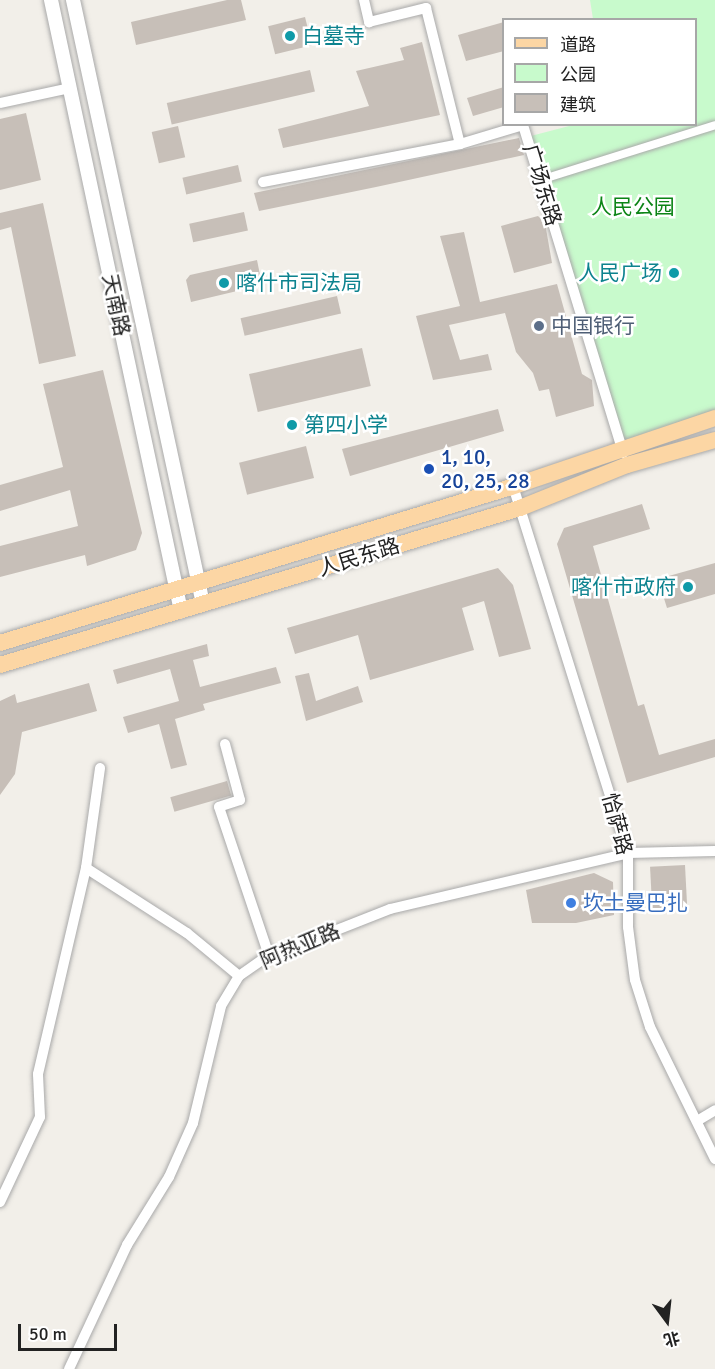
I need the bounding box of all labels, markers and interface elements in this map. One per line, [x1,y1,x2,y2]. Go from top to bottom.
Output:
legend [502,18,697,126]
place label: 白墓寺 [302,23,365,49]
marker: 白墓寺 [283,29,297,43]
text: 道路 [560,34,596,56]
text: 公园 [560,64,596,86]
text: 建筑 [560,94,596,116]
street label: 广场东路 [518,141,566,229]
park label: 人民公园 [591,194,675,220]
place label: 人民广场 [578,260,662,286]
marker: 人民广场 [667,266,681,280]
place label: 喀什市司法局 [236,270,362,296]
street label: 天南路 [97,272,135,338]
marker: 喀什市司法局 [217,276,231,290]
place label: 中国银行 [551,313,635,339]
marker: 中国银行 [532,319,546,333]
place label: 第四小学 [304,412,388,438]
marker: 第四小学 [285,418,299,432]
place label: 1, 10, 20, 25, 28 [441,444,530,494]
marker: 1, 10, 20, 25, 28 [422,462,436,476]
street label: 人民东路 [315,533,403,581]
place label: 喀什市政府 [571,574,676,600]
marker: 喀什市政府 [681,580,695,594]
street label: 恰萨路 [597,790,637,858]
place label: 坎土曼巴扎 [583,890,688,916]
marker: 坎土曼巴扎 [564,896,578,910]
street label: 阿热亚路 [256,918,344,974]
north arrow [637,1291,697,1351]
scale bar [21,1312,120,1350]
text: 50 m [29,1323,67,1345]
text: 北 [661,1327,682,1350]

